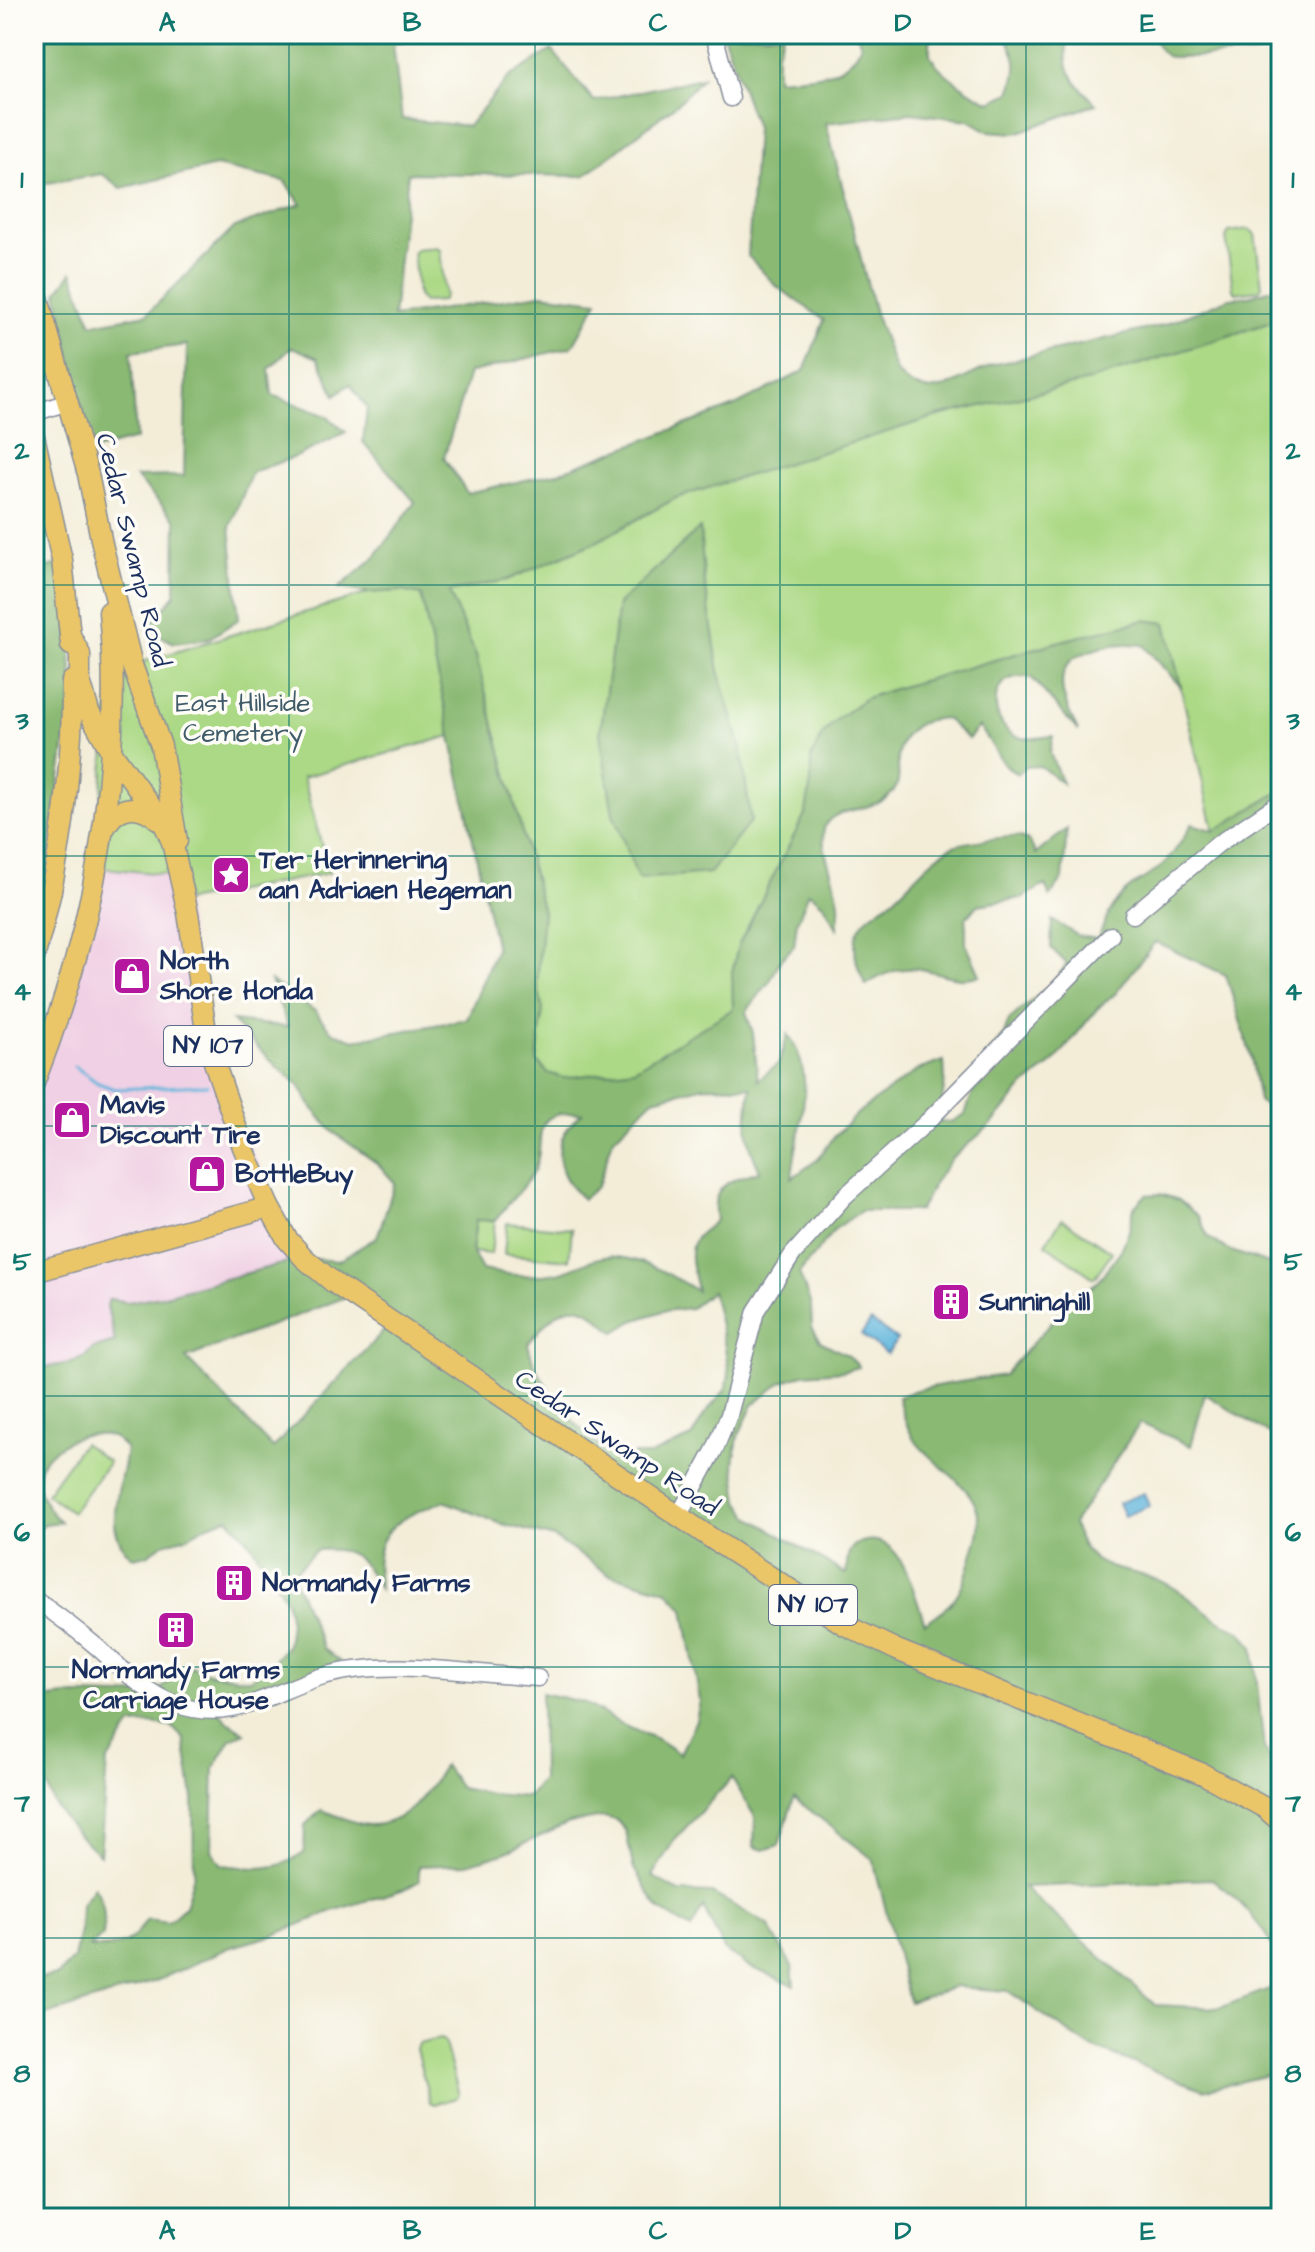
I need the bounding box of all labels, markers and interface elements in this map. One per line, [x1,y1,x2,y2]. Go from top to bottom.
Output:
text: A [159,5,176,41]
text: B [403,5,422,41]
text: C [649,5,668,41]
text: D [895,5,912,41]
text: E [1140,5,1156,41]
text: 1 [20,162,24,198]
text: 1 [1291,162,1295,198]
street label: Cedar Swamp Road [87,429,179,671]
text: 2 [14,433,30,469]
text: 2 [1285,433,1301,469]
park label: East Hillside Cemetery [176,685,310,753]
text: 3 [14,703,29,739]
text: 3 [1285,703,1300,739]
place label: Ter Herinnering aan Adriaen Hegeman [258,842,512,911]
place icon: Ter Herinnering aan Adriaen Hegeman [210,854,252,896]
place label: North Shore Honda [159,943,314,1009]
shop icon: North Shore Honda [111,955,153,997]
text: 4 [13,974,31,1010]
text: 4 [1284,974,1302,1010]
road number: NY 107 [164,1026,252,1066]
place label: Mavis Discount Tire [100,1087,261,1153]
shop icon: Mavis Discount Tire [51,1099,93,1141]
shop icon: BottleBuy [186,1153,228,1195]
place label: BottleBuy [235,1156,354,1195]
text: 5 [13,1244,32,1280]
text: 5 [1284,1244,1303,1280]
building icon: Sunninghill [930,1281,972,1323]
place label: Sunninghill [978,1284,1090,1323]
street label: Cedar Swamp Road [508,1361,726,1525]
text: 6 [14,1515,31,1551]
text: 6 [1285,1515,1302,1551]
building icon: Normandy Farms [213,1562,255,1604]
place label: Normandy Farms [262,1565,471,1604]
road number: NY 107 [769,1585,857,1625]
building icon: Normandy Farms Carriage House [155,1609,197,1651]
place label: Normandy Farms Carriage House [72,1652,280,1721]
text: 7 [13,1785,30,1821]
text: 7 [1284,1785,1301,1821]
text: 8 [14,2056,31,2092]
text: 8 [1285,2056,1302,2092]
text: A [159,2213,176,2249]
text: B [403,2213,422,2249]
text: C [649,2213,668,2249]
text: D [895,2213,912,2249]
text: E [1140,2213,1156,2249]

